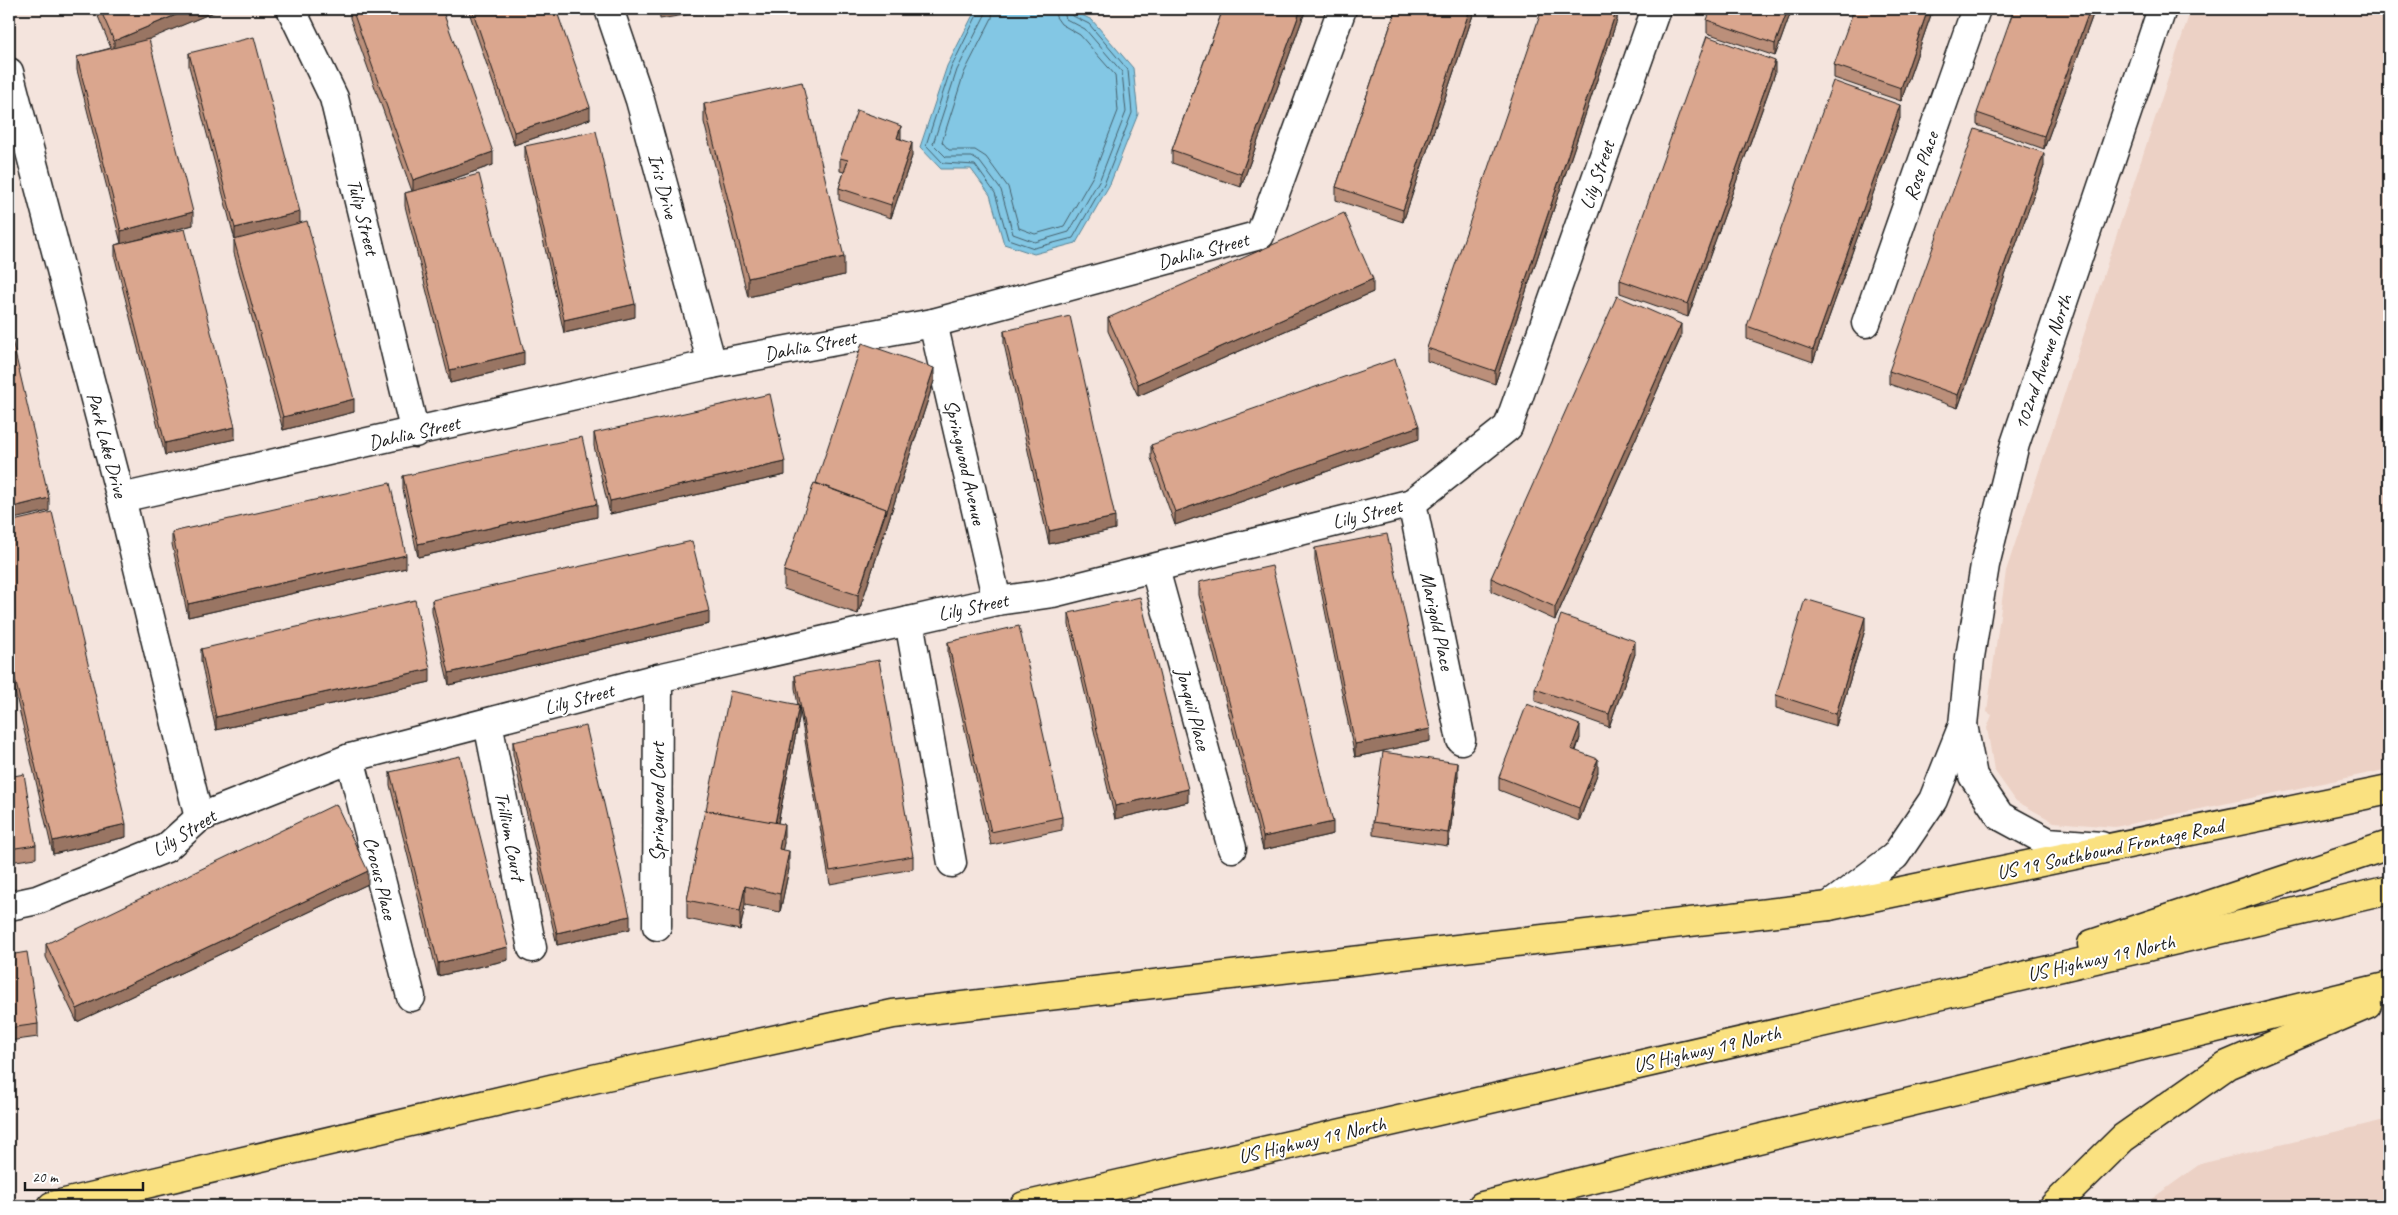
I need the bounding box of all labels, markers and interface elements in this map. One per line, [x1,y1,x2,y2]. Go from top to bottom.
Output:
street label: Rose Place [1898,127,1945,204]
street label: Lily Street [1574,135,1621,212]
street label: Iris Drive [642,151,684,223]
street label: Tulip Street [341,176,385,260]
street label: Dahlia Street [1155,226,1253,275]
street label: 102nd Avenue North [2008,289,2078,433]
street label: Dahlia Street [762,324,860,367]
street label: Park Lake Drive [81,390,133,502]
street label: Springwood Avenue [938,397,992,528]
street label: Dahlia Street [366,410,464,456]
street label: Lily Street [1330,493,1407,535]
street label: Marigold Place [1414,570,1460,674]
street label: Lily Street [936,587,1012,627]
street label: Jonquil Place [1170,664,1216,754]
street label: Lily Street [542,677,619,720]
street label: Springwood Court [645,740,670,862]
street label: Trillium Court [489,789,532,886]
street label: Lily Street [147,802,223,862]
street label: US 19 Southbound Frontage Road [1995,812,2229,885]
street label: Crocus Place [358,834,403,923]
street label: US Highway 19 North [2025,929,2178,987]
street label: US Highway 19 North [1631,1020,1784,1078]
street label: US Highway 19 North [1236,1111,1389,1169]
scale bar [25,1160,142,1192]
text: 20 m [32,1168,59,1187]

